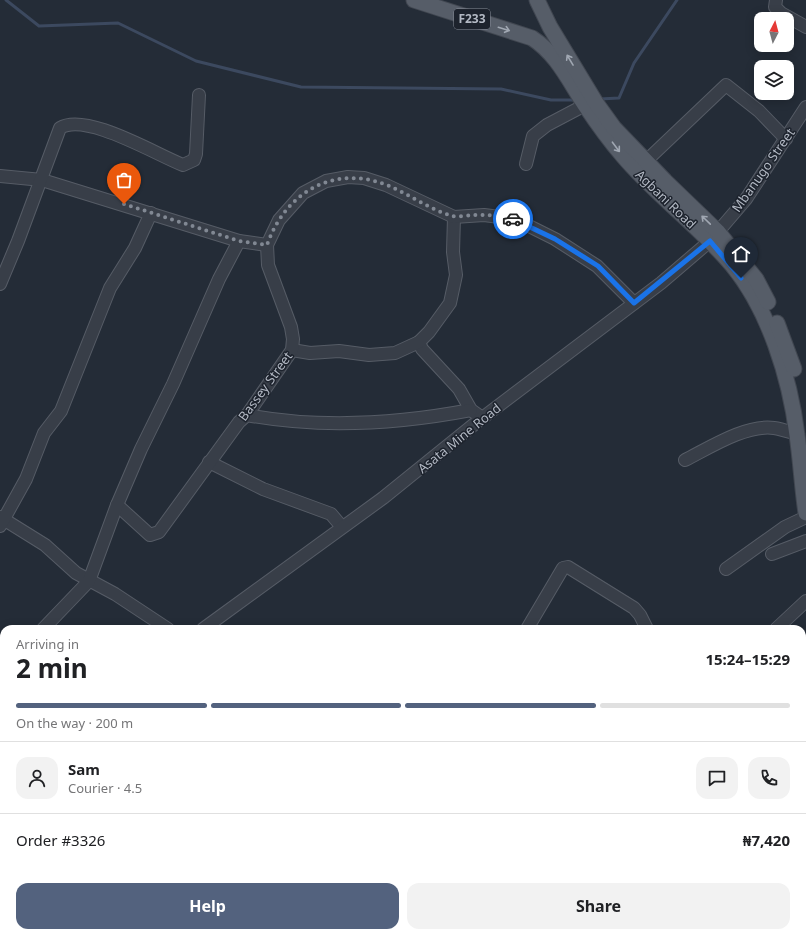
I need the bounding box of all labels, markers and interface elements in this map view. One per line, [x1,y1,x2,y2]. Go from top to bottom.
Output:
road number: F233 [454,9,490,29]
north arrow [754,12,794,52]
map controls [754,12,794,100]
one-way arrow [498,26,510,34]
one-way arrow [565,54,573,66]
button: layers [754,60,794,100]
street label: Mbanugo Street [727,124,799,216]
one-way arrow [612,142,620,153]
pin [107,163,141,204]
street label: Agbani Road [632,166,700,232]
icon: bag [113,169,135,191]
courier [493,199,533,239]
icon: car [502,208,524,230]
one-way arrow [701,215,711,225]
pin [724,237,758,278]
icon: home [730,243,752,265]
street label: Bassey Street [234,347,296,424]
street label: Asata Mine Road [414,399,504,477]
text: Arriving in [16,635,79,653]
text: 15:24–15:29 [705,649,790,669]
text: 2 min [16,650,88,686]
text: On the way · 200 m [16,714,133,732]
button: person [16,757,58,799]
button: chat [696,757,738,799]
button: phone [748,757,790,799]
text: Sam [68,759,100,779]
text: Courier · 4.5 [68,779,142,797]
text: Order #3326 [16,830,105,850]
text: ₦7,420 [743,830,790,850]
button: Help [16,883,399,929]
button: Share [407,883,790,929]

